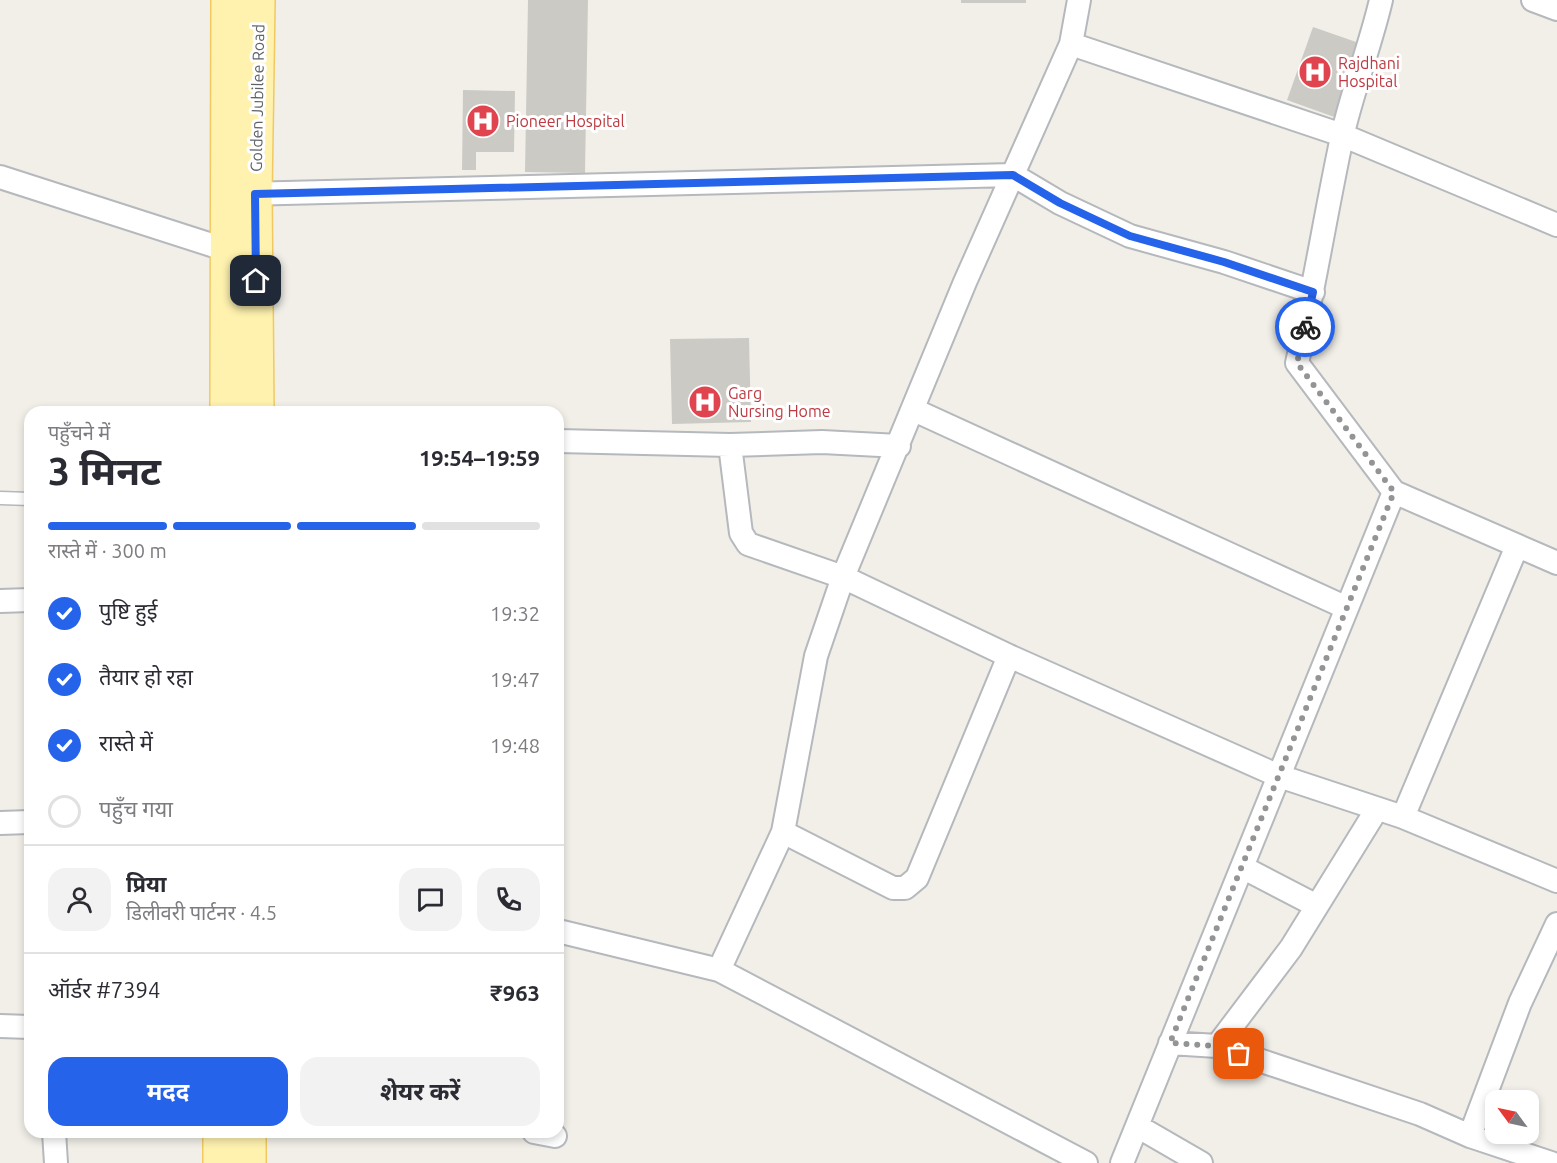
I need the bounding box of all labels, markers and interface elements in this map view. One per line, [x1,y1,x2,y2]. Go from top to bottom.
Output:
street label: Golden Jubilee Road [247,24,267,172]
hospital icon: Rajdhani Hospital [1297,54,1333,90]
place label: Rajdhani Hospital [1338,54,1400,90]
hospital icon: Pioneer Hospital [465,103,501,139]
place label: Pioneer Hospital [506,112,625,130]
pin [230,255,281,306]
icon: home [239,264,272,297]
courier [1275,297,1335,357]
icon: bike [1289,311,1322,344]
hospital icon: Garg Nursing Home [687,384,723,420]
place label: Garg Nursing Home [728,384,831,420]
text: पहुँचने में [48,421,110,444]
text: 19:54–19:59 [419,445,540,470]
text: 3 मिनट [48,449,161,492]
text: रास्ते में · 300 m [48,539,167,562]
icon: check [48,597,81,630]
text: पुष्टि हुई [99,598,158,623]
text: 19:32 [490,602,540,625]
icon: check [48,663,81,696]
text: तैयार हो रहा [99,664,193,689]
text: 19:47 [490,668,540,691]
icon: check [48,729,81,762]
text: रास्ते में [99,730,153,755]
text: 19:48 [490,734,540,757]
text: पहुँच गया [99,796,173,821]
button: person [48,868,111,931]
button: chat [399,868,462,931]
button: phone [477,868,540,931]
text: प्रिया [126,871,166,896]
text: डिलीवरी पार्टनर · 4.5 [126,901,277,924]
text: ऑर्डर #7394 [48,977,160,1002]
text: ₹963 [490,980,540,1005]
pin [1213,1028,1264,1079]
icon: bag [1222,1037,1255,1070]
button: मदद [48,1057,288,1126]
button: शेयर करें [300,1057,540,1126]
north arrow [1485,1090,1539,1144]
map controls [1485,1090,1539,1144]

